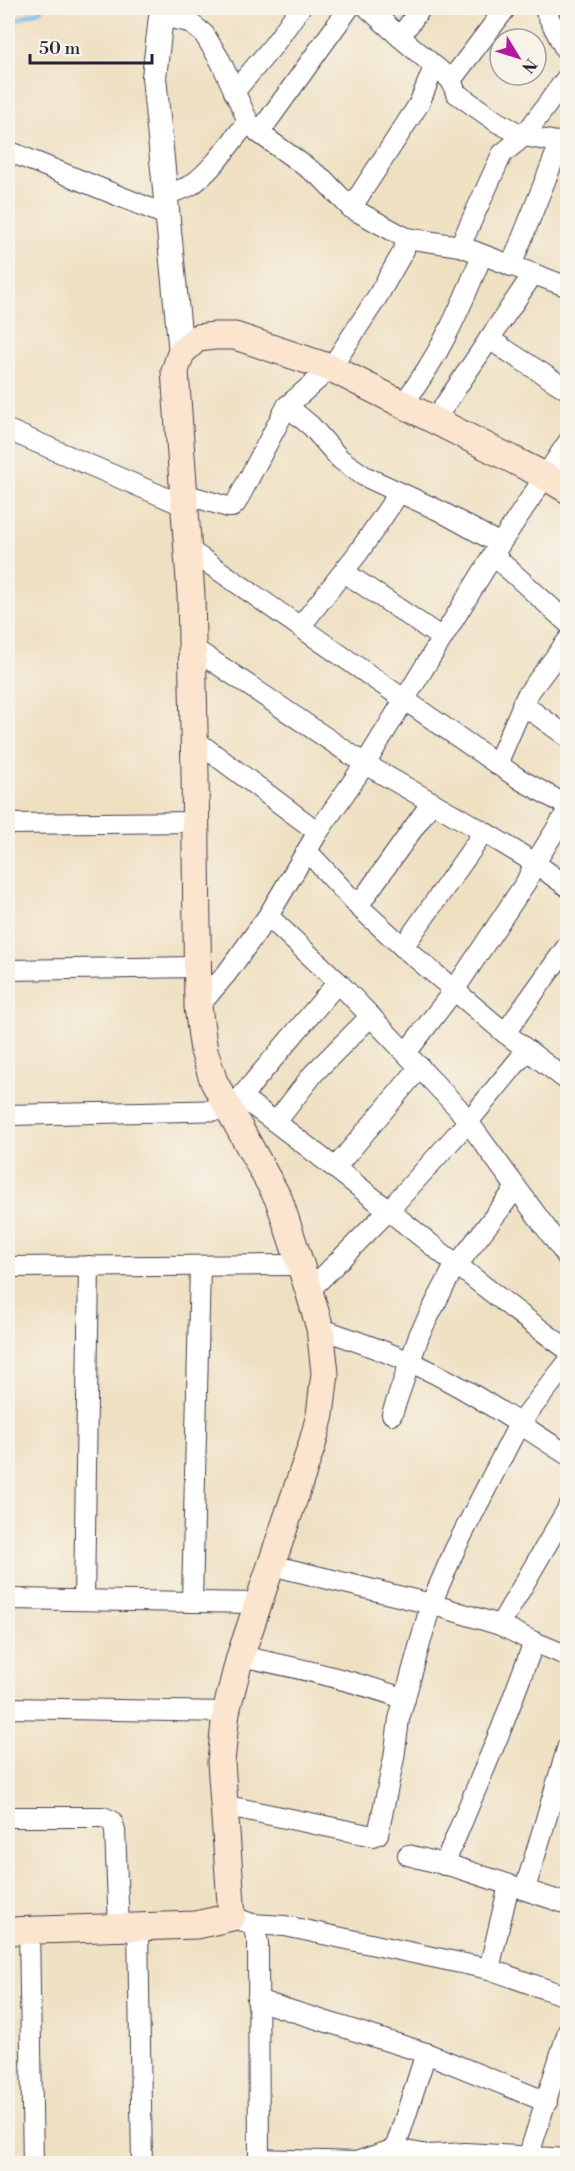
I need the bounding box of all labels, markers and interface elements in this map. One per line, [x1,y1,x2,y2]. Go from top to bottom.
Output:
scale bar [30,27,152,65]
north arrow [488,27,548,87]
text: 50 m [39,37,81,60]
text: N [517,54,541,77]

